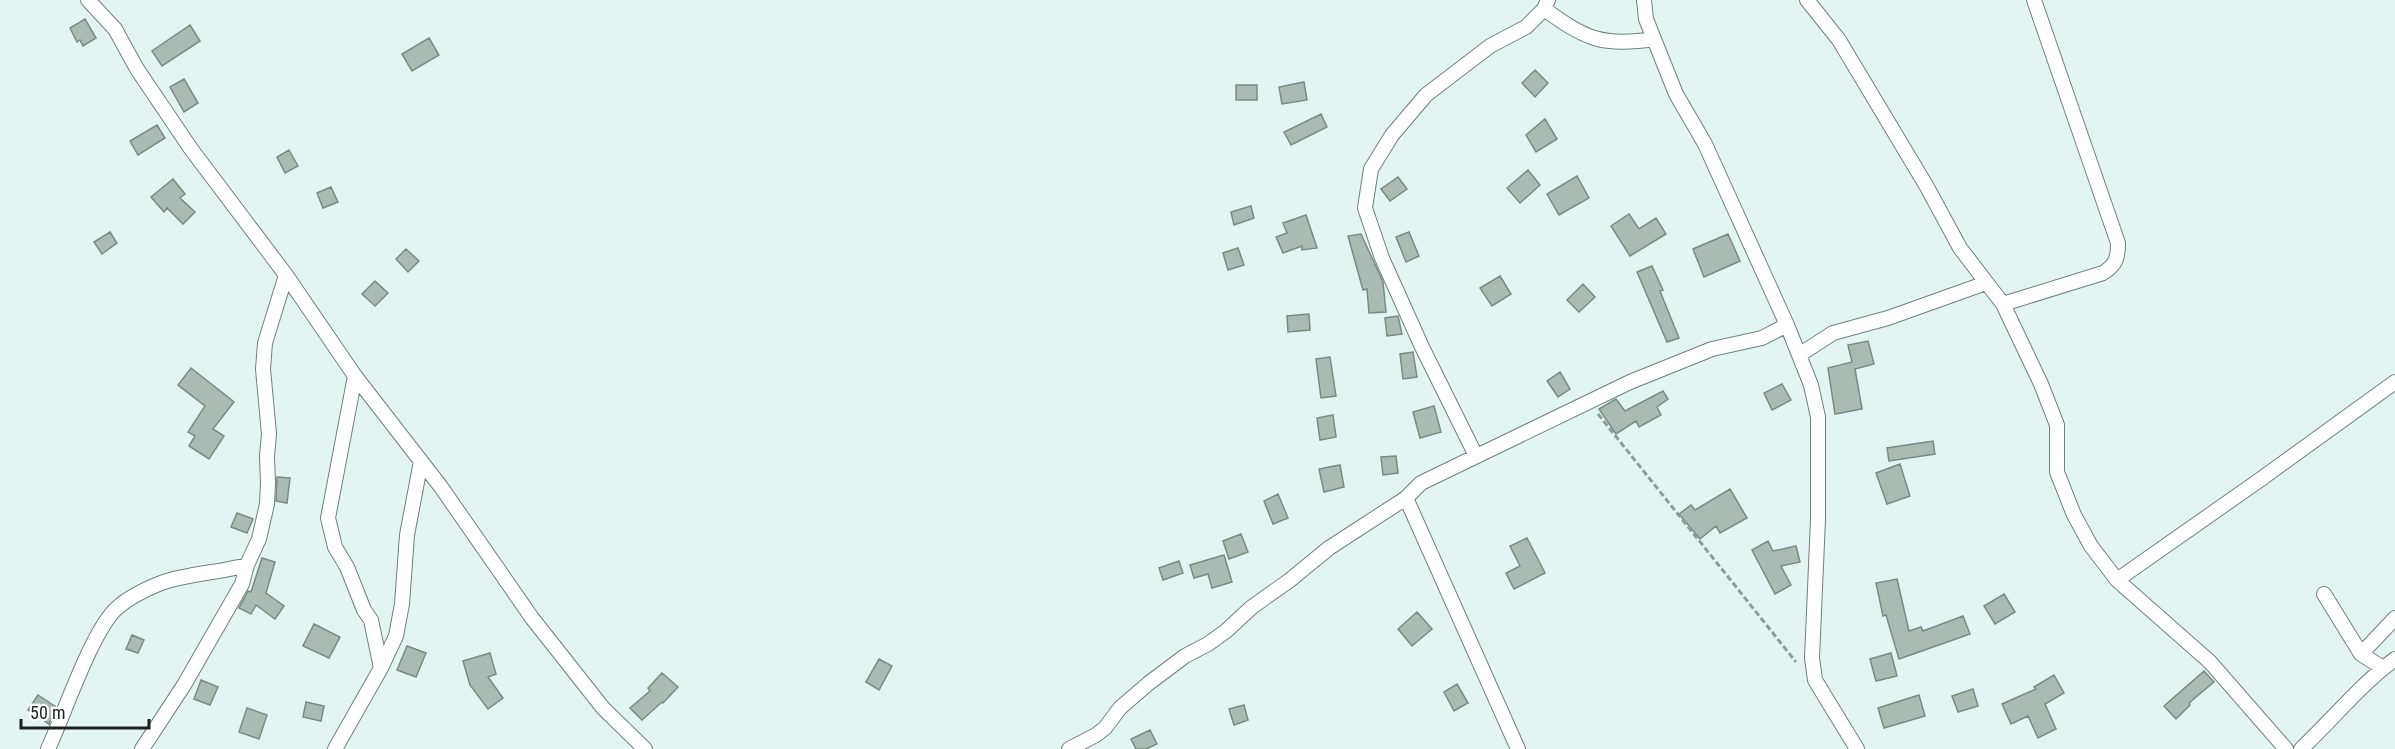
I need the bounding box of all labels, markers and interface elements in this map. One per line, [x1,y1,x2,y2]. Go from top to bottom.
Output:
scale bar [21,692,148,730]
text: 50 m [30,702,65,723]

